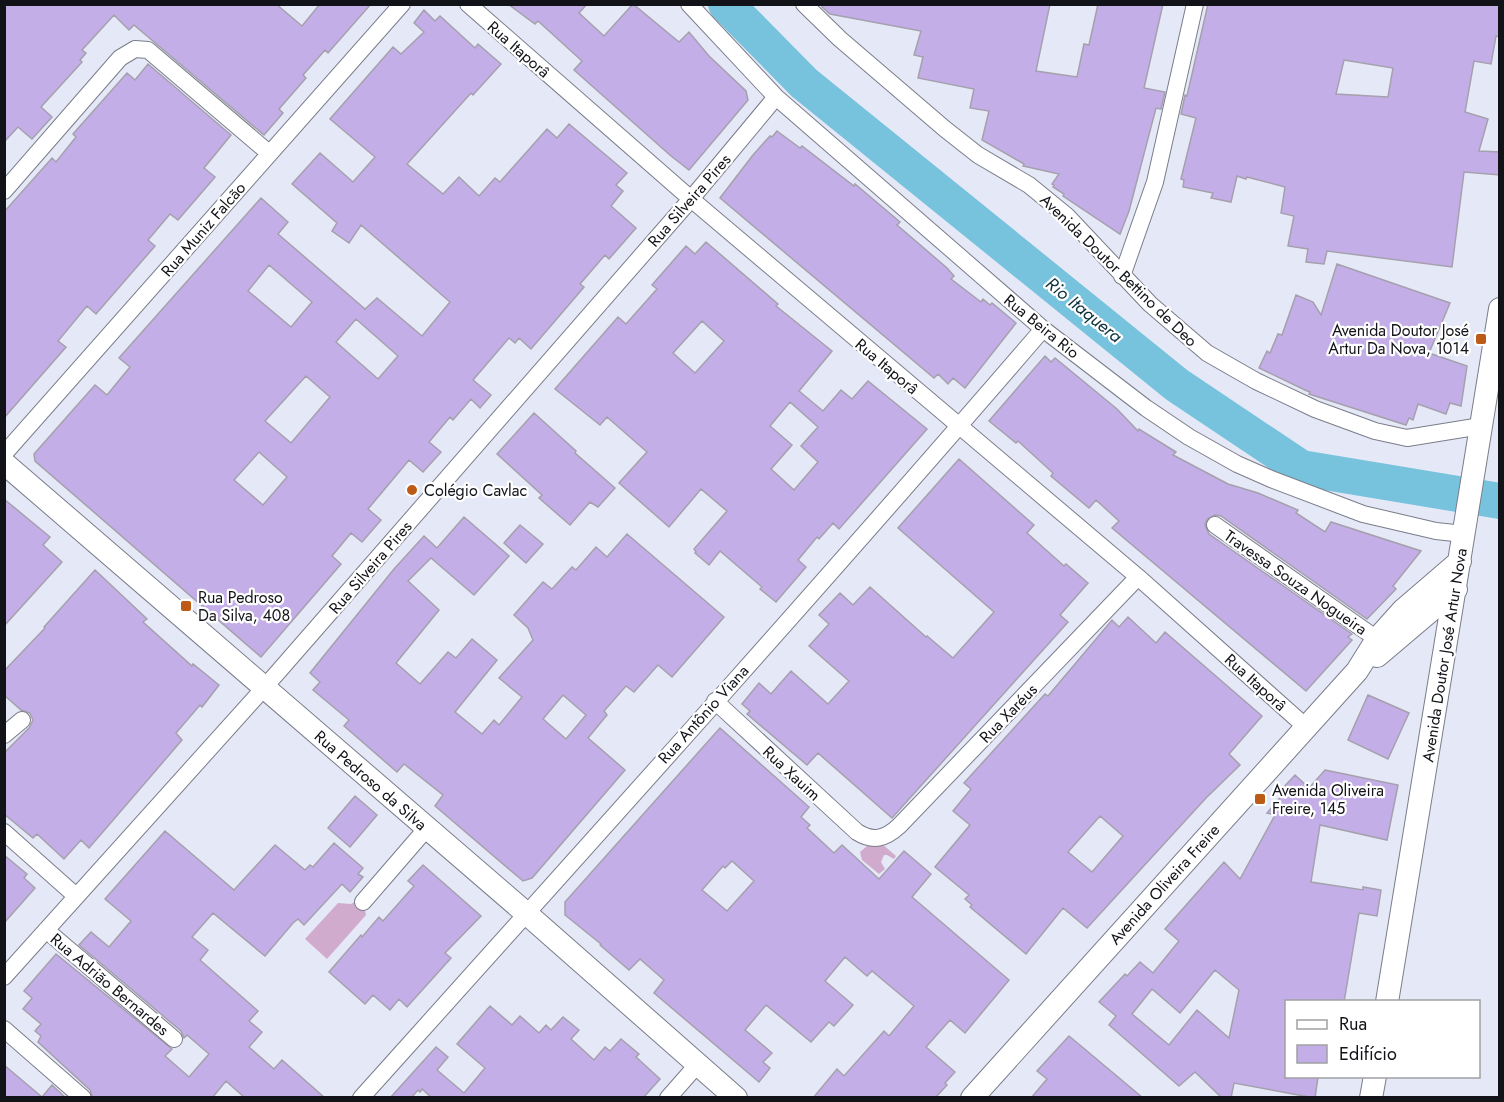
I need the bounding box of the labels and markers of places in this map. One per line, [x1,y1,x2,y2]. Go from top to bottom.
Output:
place label: Avenida Doutor José Artur Da Nova, 1014 [1328,319,1469,360]
marker: Avenida Doutor José Artur Da Nova, 1014 [1474,332,1488,346]
place label: Colégio Cavlac [424,479,527,502]
marker: Colégio Cavlac [405,483,419,497]
place label: Rua Pedroso Da Silva, 408 [198,586,290,627]
marker: Rua Pedroso Da Silva, 408 [179,599,193,613]
place label: Avenida Oliveira Freire, 145 [1272,779,1384,820]
marker: Avenida Oliveira Freire, 145 [1253,792,1267,806]

